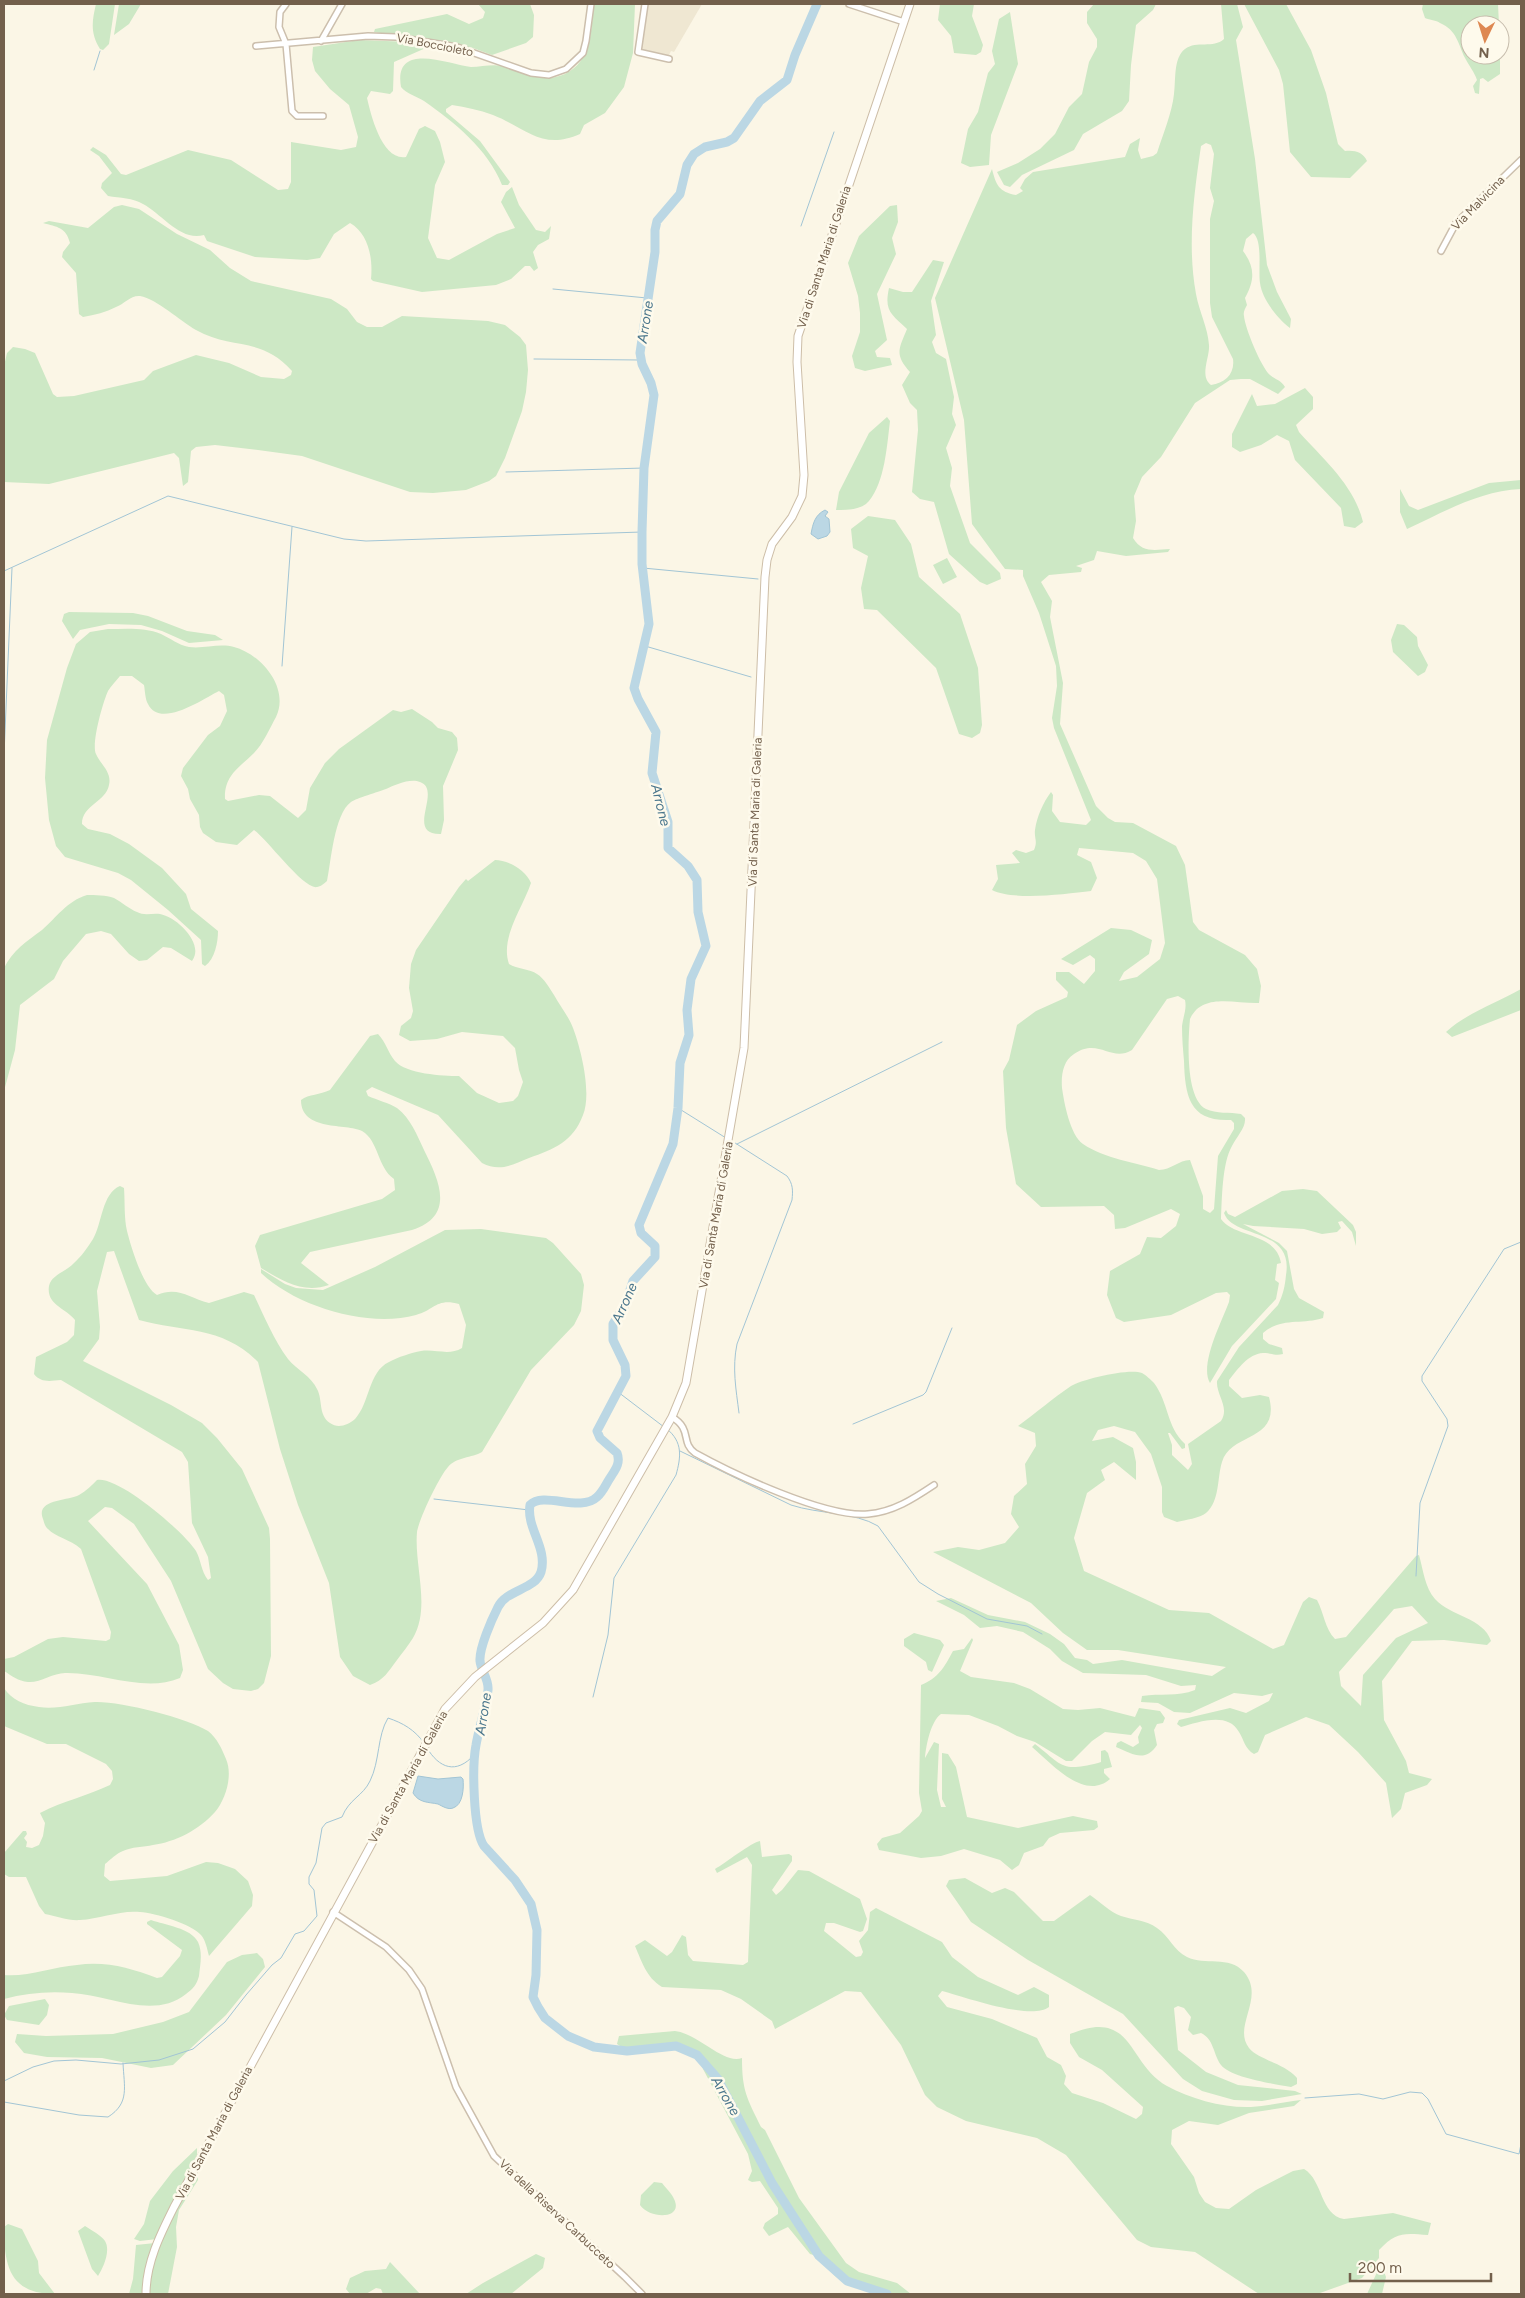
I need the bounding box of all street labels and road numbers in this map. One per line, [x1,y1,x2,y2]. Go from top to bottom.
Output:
street label: Via Boccioleto [395,31,475,59]
street label: Via Malvicina [1449,173,1507,233]
street label: Via di Santa Maria di Galeria [794,184,854,330]
street label: Via di Santa Maria di Galeria [745,737,765,887]
street label: Via di Santa Maria di Galeria [696,1140,736,1290]
street label: Via di Santa Maria di Galeria [366,1708,450,1846]
street label: Via di Santa Maria di Galeria [173,2064,255,2202]
street label: Via della Riserva Carbucceto [496,2157,618,2271]

